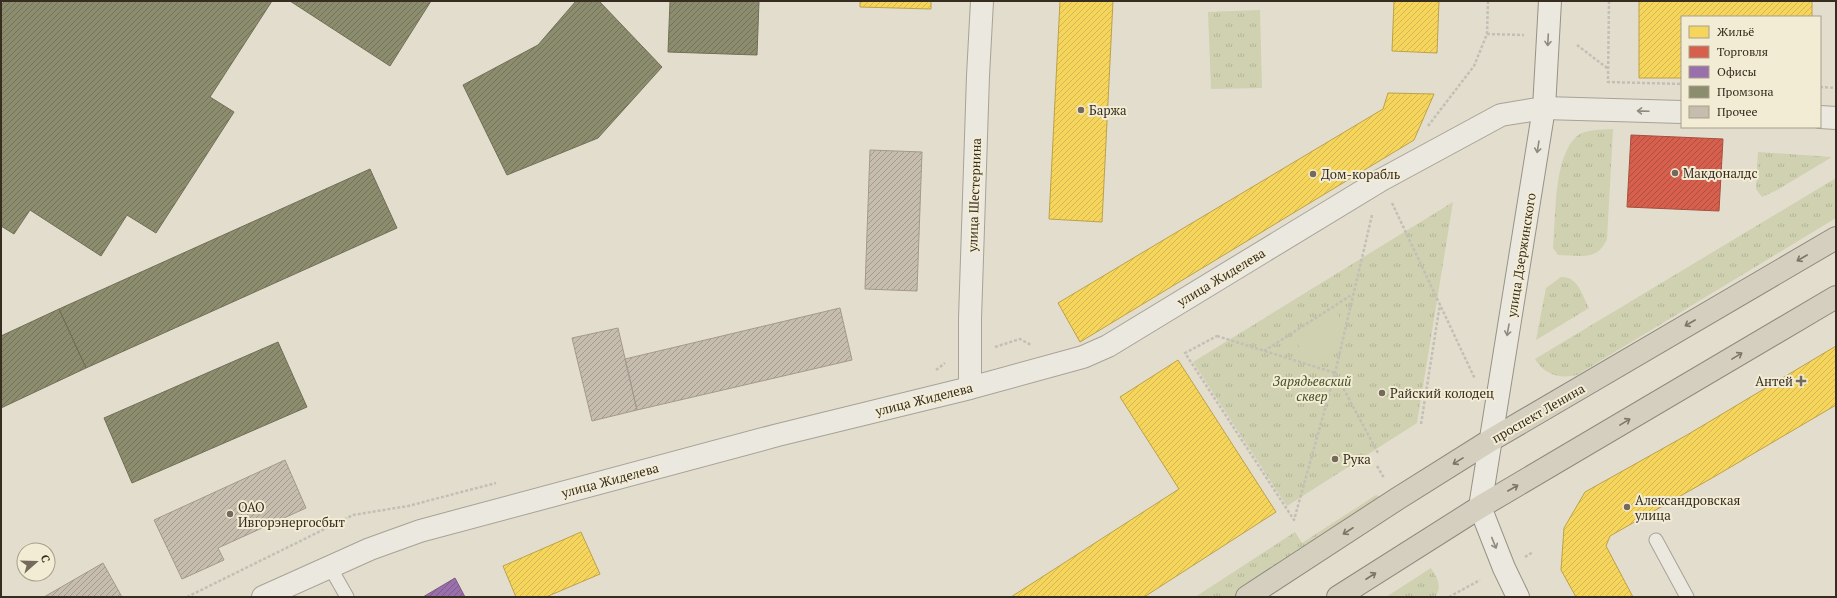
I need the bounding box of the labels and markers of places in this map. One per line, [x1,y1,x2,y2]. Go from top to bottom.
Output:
place label: Баржа [1089,101,1127,119]
marker: Баржа [1076,105,1086,115]
place label: Макдоналдс [1683,164,1758,182]
place label: Дом-корабль [1321,165,1401,183]
marker: Макдоналдс [1670,168,1680,178]
marker: Дом-корабль [1308,169,1318,179]
place label: Антей [1755,372,1793,390]
marker: Антей [1796,376,1806,386]
place label: Райский колодец [1390,384,1494,402]
marker: Райский колодец [1377,388,1387,398]
place label: Рука [1343,450,1371,468]
marker: Рука [1330,454,1340,464]
place label: Александровская улица [1634,491,1740,524]
place label: ОАО Ивгорэнергосбыт [238,498,345,531]
marker: Александровская улица [1622,502,1632,512]
marker: ОАО Ивгорэнергосбыт [225,509,235,519]

